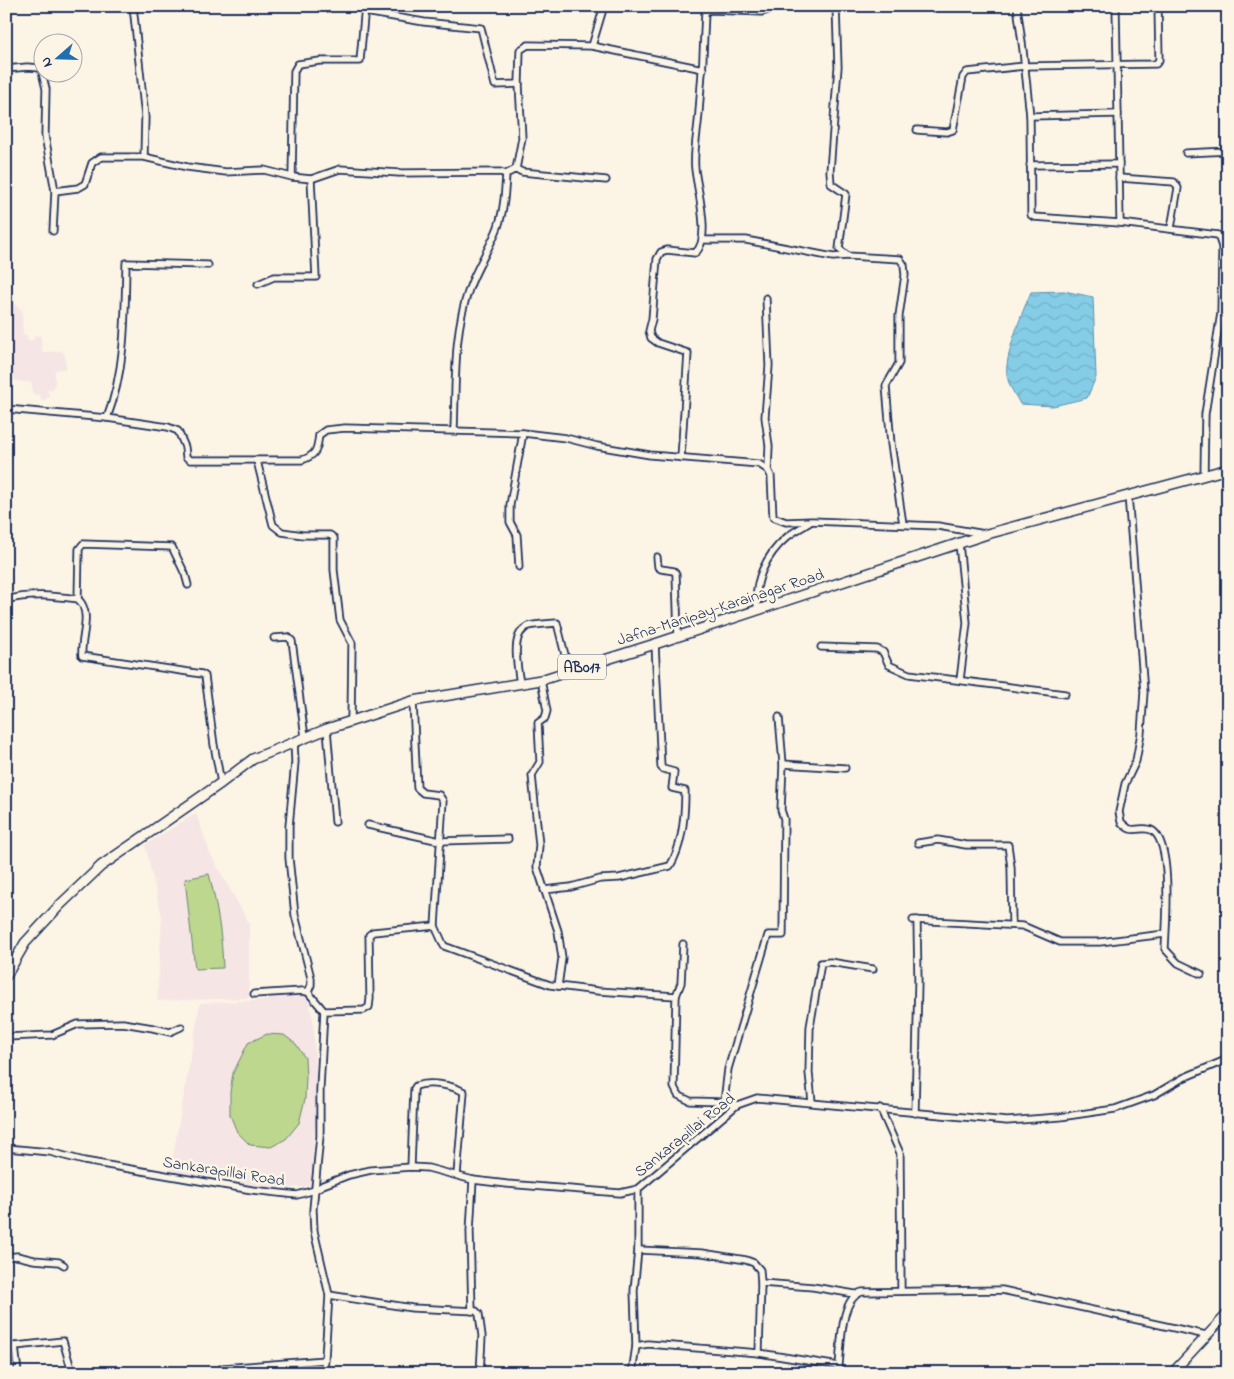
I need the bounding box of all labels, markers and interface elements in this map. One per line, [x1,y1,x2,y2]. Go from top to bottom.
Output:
north arrow [32,32,82,82]
text: N [36,54,59,70]
street label: Jafna-Manipay-Karainagar Road [614,563,827,653]
road number: AB017 [558,654,606,680]
street label: Sankarapillai Road [630,1087,741,1184]
street label: Sankarapillai Road [161,1150,286,1193]

